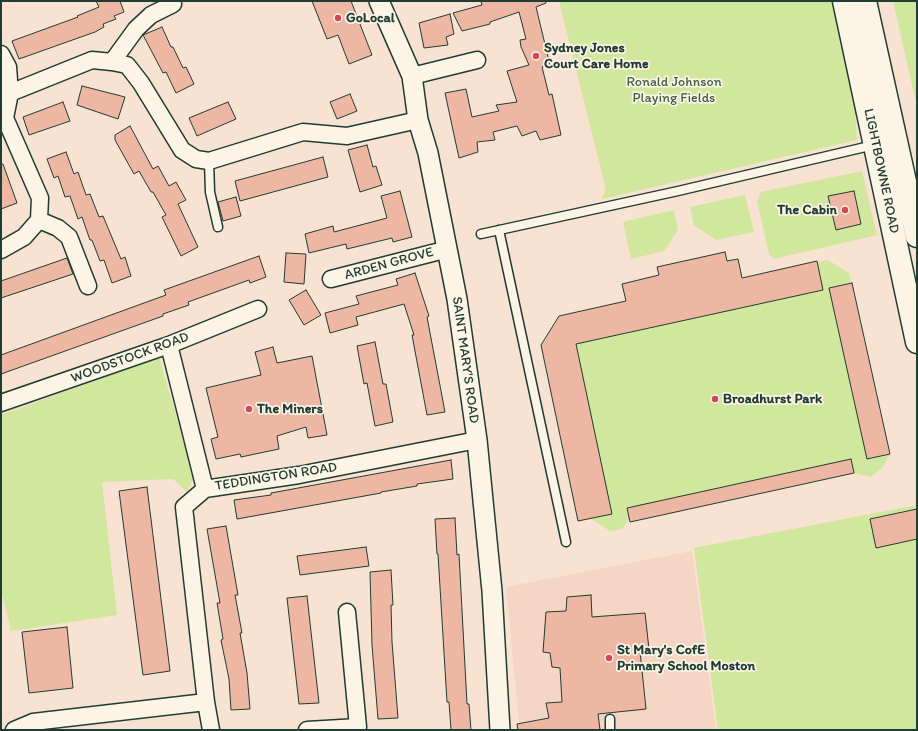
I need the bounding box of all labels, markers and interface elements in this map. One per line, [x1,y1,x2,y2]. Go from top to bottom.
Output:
place label: GoLocal [346,10,395,26]
marker: GoLocal [333,13,343,23]
place label: Sydney Jones Court Care Home [544,40,649,72]
marker: Sydney Jones Court Care Home [531,51,541,61]
park label: Ronald Johnson Playing Fields [626,74,722,106]
street label: LIGHTBOWNE ROAD [860,107,902,235]
place label: The Cabin [777,202,837,218]
marker: The Cabin [840,205,850,215]
street label: ARDEN GROVE [343,244,435,284]
street label: SAINT MARY'S ROAD [448,296,482,424]
street label: WOODSTOCK ROAD [69,329,191,387]
place label: Broadhurst Park [723,391,822,407]
marker: Broadhurst Park [710,394,720,404]
place label: The Miners [257,401,323,417]
marker: The Miners [244,404,254,414]
street label: TEDDINGTON ROAD [214,459,338,495]
place label: St Mary's CofE Primary School Moston [617,642,755,674]
marker: St Mary's CofE Primary School Moston [604,653,614,663]

